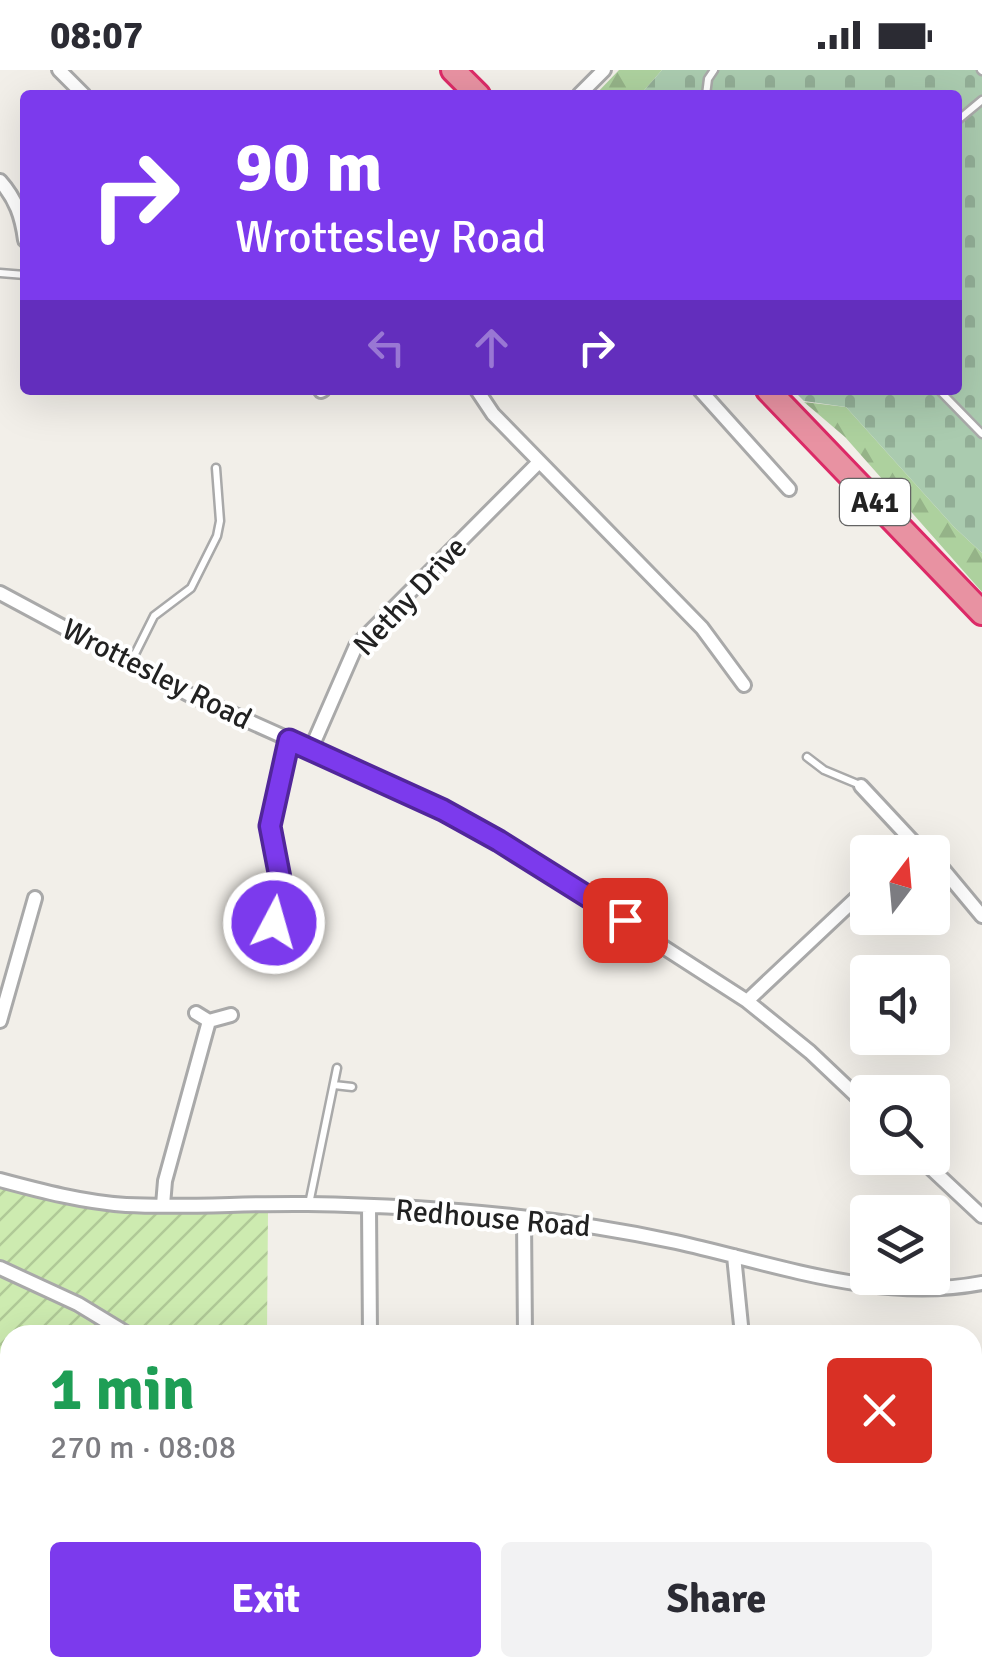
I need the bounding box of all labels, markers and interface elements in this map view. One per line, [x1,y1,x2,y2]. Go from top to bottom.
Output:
text: 08:07 [50,12,143,59]
text: 90 m [235,124,383,210]
icon: right [70,130,200,260]
text: Wrottesley Road [235,210,546,265]
icon: left [359,320,414,375]
icon: ahead [464,320,519,375]
icon: right [569,320,624,375]
road number: A41 [840,479,910,525]
street label: Nethy Drive [346,529,475,664]
street label: Wrottesley Road [56,611,258,738]
north arrow [850,835,950,935]
map controls [850,835,950,1295]
position arrow [222,871,326,975]
pin [583,878,668,963]
icon: arrive [598,893,653,948]
button: sound [850,955,950,1055]
button: search [850,1075,950,1175]
street label: Redhouse Road [394,1192,592,1245]
button: layers [850,1195,950,1295]
text: 1 min [50,1353,195,1427]
button: close [827,1358,932,1463]
text: 270 m · 08:08 [50,1428,236,1467]
button: Exit [50,1542,481,1657]
button: Share [501,1542,932,1657]

